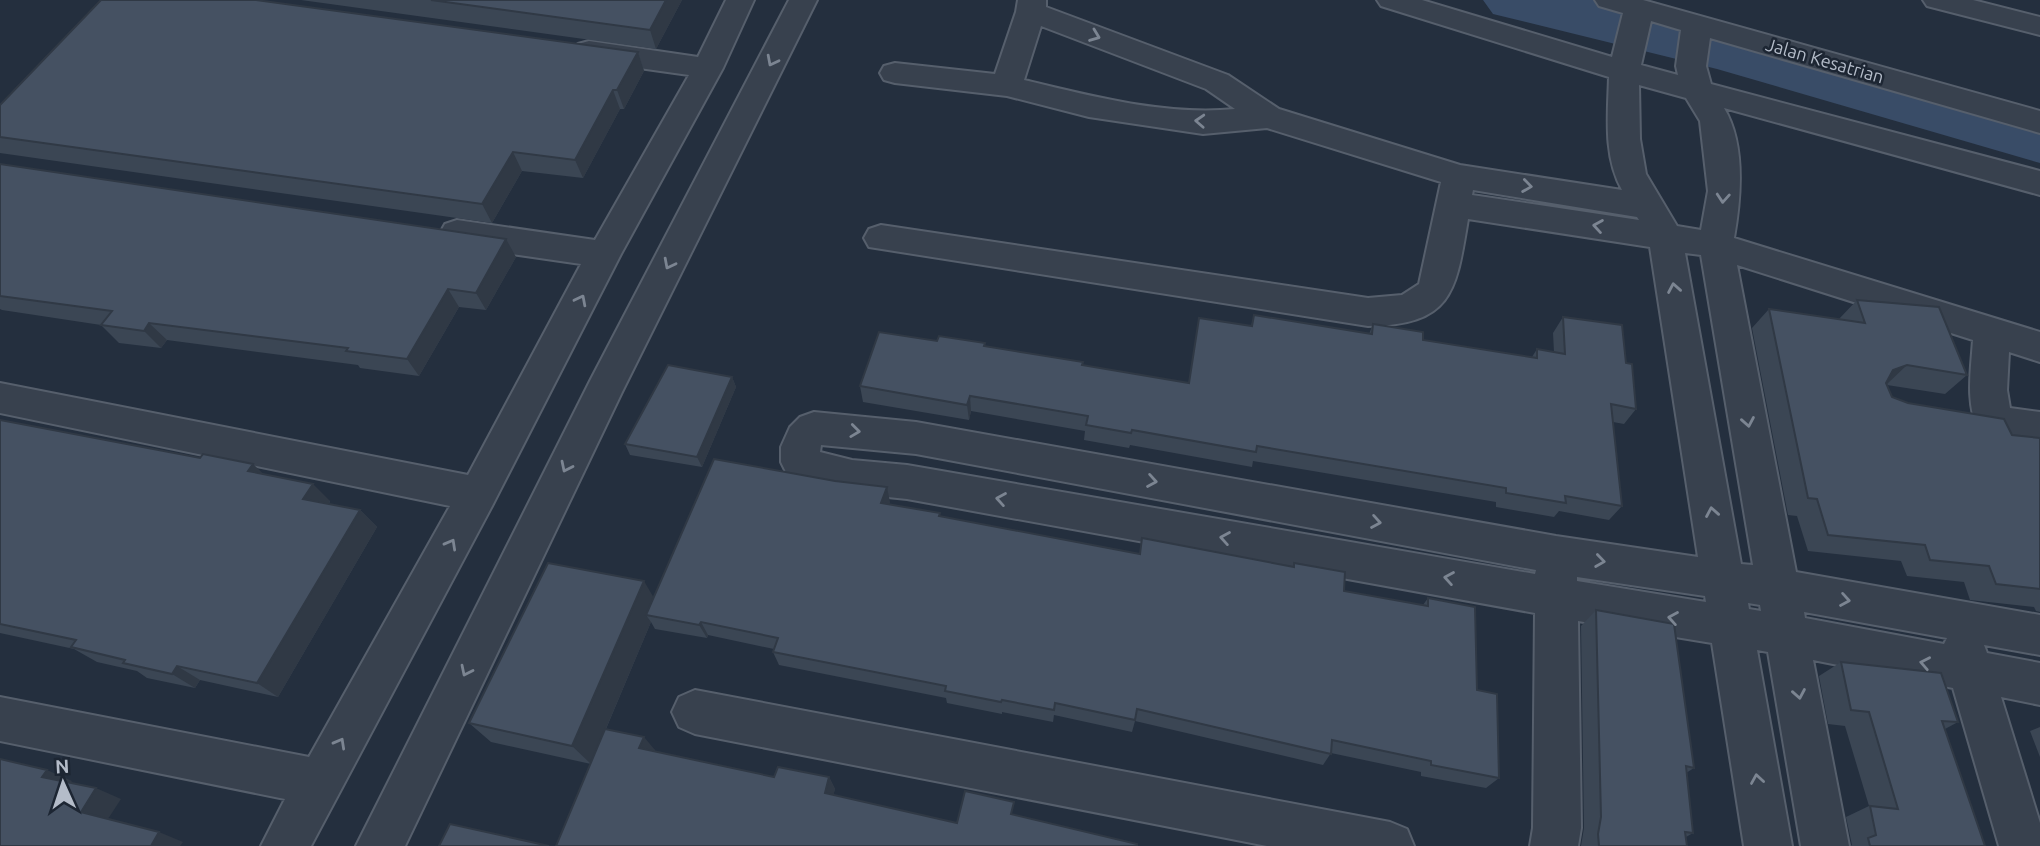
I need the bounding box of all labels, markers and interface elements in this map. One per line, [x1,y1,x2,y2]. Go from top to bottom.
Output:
one-way arrow [1088,28,1100,42]
street label: Jalan Kesatrian [1764,34,1886,86]
one-way arrow [767,54,780,66]
one-way arrow [1194,114,1205,129]
one-way arrow [1521,178,1532,193]
one-way arrow [1716,193,1731,204]
one-way arrow [1592,219,1604,234]
one-way arrow [664,257,678,269]
one-way arrow [1667,282,1682,294]
one-way arrow [572,295,586,307]
one-way arrow [1740,416,1755,428]
one-way arrow [849,423,861,438]
one-way arrow [561,460,575,472]
one-way arrow [1146,472,1158,487]
one-way arrow [995,492,1007,507]
one-way arrow [1705,506,1720,518]
one-way arrow [1369,513,1381,528]
one-way arrow [1219,532,1231,547]
one-way arrow [443,538,456,551]
one-way arrow [1594,553,1605,568]
one-way arrow [1443,571,1455,586]
one-way arrow [1839,592,1851,607]
one-way arrow [1667,611,1679,626]
one-way arrow [1919,656,1931,671]
one-way arrow [460,664,474,676]
one-way arrow [1791,688,1806,700]
one-way arrow [332,737,345,750]
north arrow [28,748,98,818]
text: N [54,755,70,777]
one-way arrow [1750,773,1765,784]

